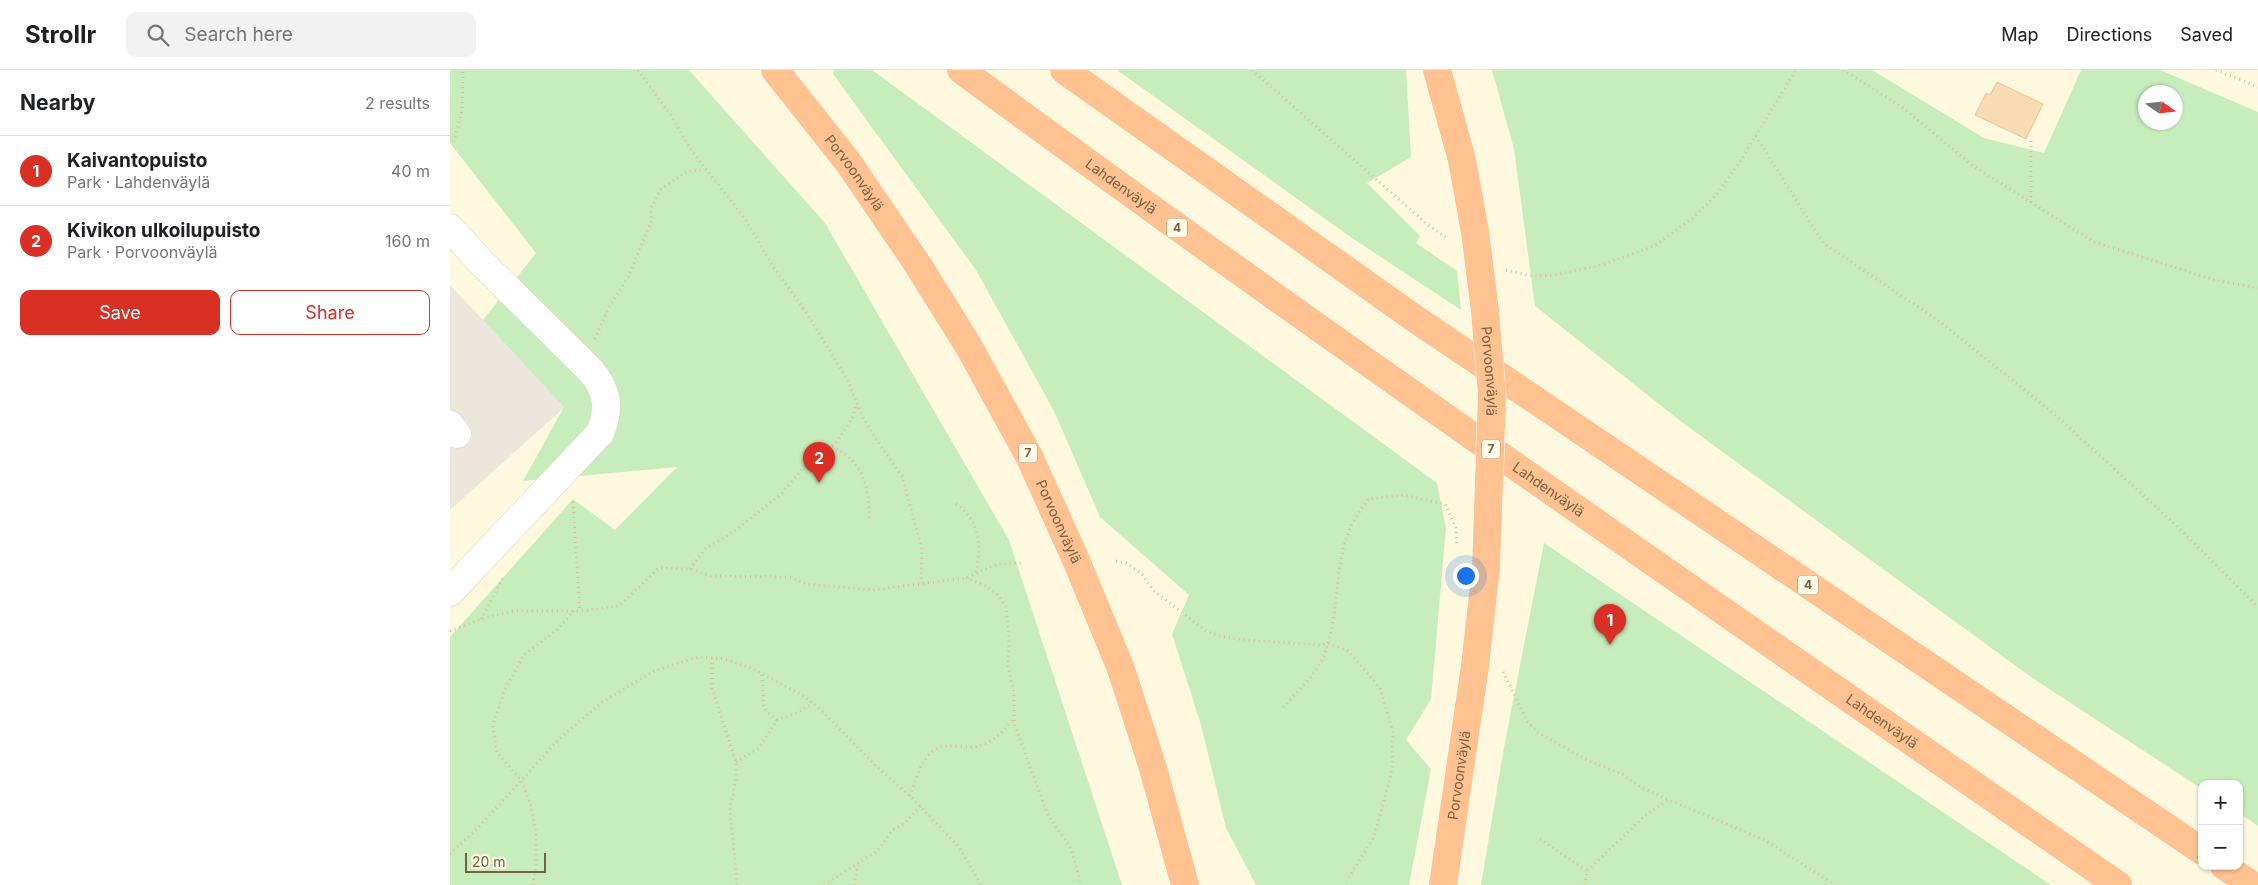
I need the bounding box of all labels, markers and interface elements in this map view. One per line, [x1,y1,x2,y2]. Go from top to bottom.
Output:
search box [126,12,476,57]
text: Strollr [25,20,96,49]
icon: search [144,21,172,49]
text: Search here [184,23,293,46]
text: Map [2001,24,2039,45]
text: Directions [2067,24,2152,45]
text: Saved [2180,24,2233,45]
north arrow [2138,85,2183,130]
text: Nearby [20,90,95,115]
text: 2 results [365,93,430,113]
street label: Porvoonväylä [822,131,888,214]
text: Kaivantopuisto [67,149,207,172]
street label: Lahdenväylä [1083,155,1160,217]
text: 1 [33,161,39,181]
text: 40 m [391,161,430,181]
text: Park · Lahdenväylä [67,172,210,192]
road number: 4 [1167,218,1187,238]
text: Kivikon ulkoilupuisto [67,219,260,242]
text: 2 [31,231,41,251]
text: 160 m [385,231,430,251]
text: Park · Porvoonväylä [67,242,218,262]
button: Save [20,290,220,335]
button: Share [230,290,430,335]
street label: Porvoonväylä [1478,326,1501,416]
road number: 7 [1482,439,1500,458]
pin: 2 [803,442,835,483]
road number: 7 [1019,443,1037,462]
street label: Lahdenväylä [1510,458,1588,520]
street label: Porvoonväylä [1033,477,1085,566]
your location [1453,563,1479,589]
road number: 4 [1798,576,1818,594]
pin: 1 [1594,604,1626,645]
street label: Lahdenväylä [1843,690,1921,752]
street label: Porvoonväylä [1444,729,1473,821]
map controls [2198,780,2243,870]
button: + [2198,780,2243,825]
button: − [2198,825,2243,870]
scale bar [465,850,546,873]
text: 20 m [472,853,506,870]

